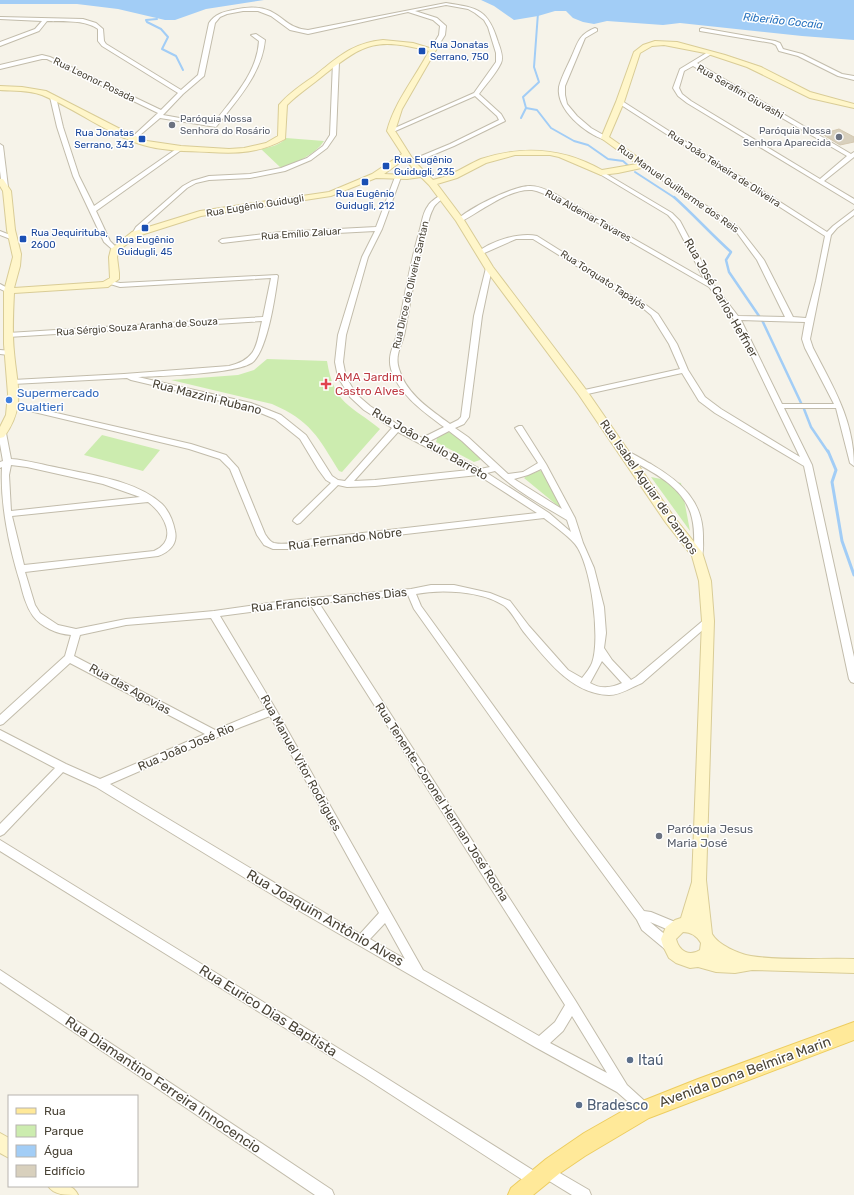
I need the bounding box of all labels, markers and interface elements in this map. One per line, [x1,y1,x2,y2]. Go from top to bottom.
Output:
water label: Riberião Cocaia [742,10,824,32]
place label: Rua Jonatas Serrano, 750 [430,39,489,63]
marker: Rua Jonatas Serrano, 750 [417,46,427,56]
street label: Rua Leonor Posada [51,55,137,105]
street label: Rua Serafim Giuvashi [695,62,785,122]
place label: Paróquia Nossa Senhora do Rosário [180,113,271,137]
marker: Paróquia Nossa Senhora do Rosário [167,120,177,130]
place label: Paróquia Nossa Senhora Aparecida [743,125,831,149]
place label: Rua Jonatas Serrano, 343 [74,127,134,151]
street label: Rua João Teixeira de Oliveira [665,128,783,210]
marker: Paróquia Nossa Senhora Aparecida [834,132,844,142]
marker: Rua Jonatas Serrano, 343 [137,134,147,144]
street label: Rua Manuel Guilherme dos Reis [615,142,741,236]
place label: Rua Eugênio Guidugli, 235 [394,154,455,178]
marker: Rua Eugênio Guidugli, 235 [381,161,391,171]
marker: Rua Eugênio Guidugli, 212 [360,177,370,187]
street label: Rua Aldemar Tavares [543,187,633,245]
place label: Rua Eugênio Guidugli, 212 [336,188,395,212]
street label: Rua Eugênio Guidugli [205,192,305,220]
street label: Rua Dirce de Oliveira Santan [390,220,432,350]
marker: Rua Eugênio Guidugli, 45 [140,223,150,233]
street label: Rua Emílio Zaluar [261,225,342,243]
place label: Rua Jequirituba, 2600 [31,227,108,251]
marker: Rua Jequirituba, 2600 [18,234,28,244]
place label: Rua Eugênio Guidugli, 45 [116,234,174,258]
street label: Rua José Carlos Heffner [681,236,761,360]
street label: Rua Torquato Tapajós [558,248,648,312]
street label: Rua Sérgio Souza Aranha de Souza [56,315,218,339]
place label: AMA Jardim Castro Alves [335,370,405,398]
street label: Rua Mazzini Rubano [151,377,263,417]
marker: AMA Jardim Castro Alves [320,378,332,390]
place label: Supermercado Gualtieri [17,386,99,414]
marker: Supermercado Gualtieri [4,395,14,405]
street label: Rua João Paulo Barreto [369,405,491,483]
street label: Rua Isabel Aguiar de Campos [597,417,701,557]
street label: Rua Fernando Nobre [287,525,403,553]
street label: Rua Francisco Sanches Dias [250,585,408,615]
street label: Rua das Agovias [87,661,173,717]
street label: Rua Manuel Vitor Rodrigues [258,692,344,834]
street label: Rua Tenente-Coronel Herman José Rocha [372,700,512,904]
street label: Rua João José Rio [136,720,236,774]
place label: Paróquia Jesus Maria José [667,822,753,850]
marker: Paróquia Jesus Maria José [654,831,664,841]
street label: Rua Joaquim Antônio Alves [243,866,407,970]
street label: Rua Eurico Dias Baptista [196,962,340,1060]
street label: Rua Diamantino Ferreira Innocencio [62,1013,264,1157]
street label: Avenida Dona Belmira Marin [657,1033,833,1111]
place label: Itaú [638,1052,663,1069]
marker: Itaú [625,1055,635,1065]
legend [8,1095,138,1187]
place label: Bradesco [587,1097,648,1114]
marker: Bradesco [574,1100,584,1110]
text: Rua [44,1104,66,1118]
text: Parque [44,1124,84,1138]
text: Água [44,1144,73,1158]
text: Edifício [44,1164,85,1178]

